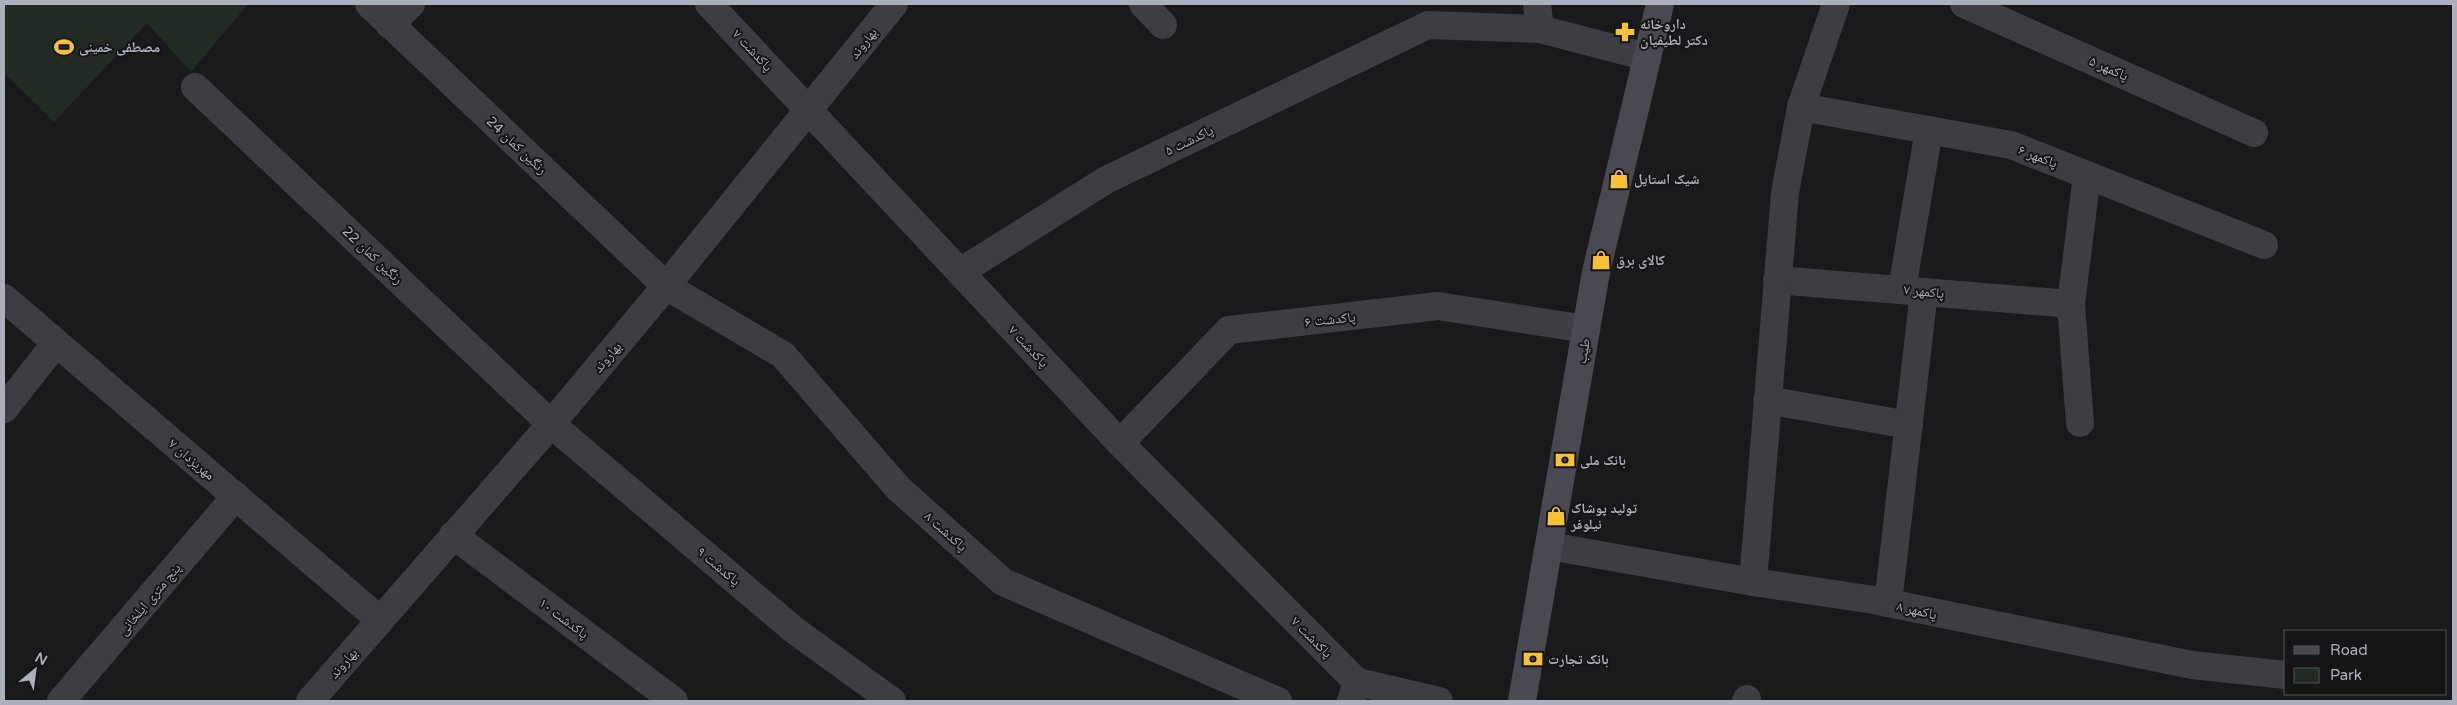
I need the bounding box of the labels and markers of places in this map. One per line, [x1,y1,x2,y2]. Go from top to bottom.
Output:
place label: داروخانه دکتر لطیفیان [1640,16,1708,49]
pharmacy icon: داروخانه دکتر لطیفیان [1614,21,1636,43]
sports icon: مصطفی خمینی [53,36,75,58]
place label: مصطفی خمینی [79,39,160,56]
shop icon: شیک استایل [1608,168,1630,190]
place label: شیک استایل [1634,171,1700,188]
shop icon: کالای برق [1590,249,1612,271]
place label: کالای برق [1616,252,1665,269]
bank icon: بانک ملی [1554,449,1576,471]
place label: بانک ملی [1580,452,1626,469]
place label: تولید پوشاک نیلوفر [1570,500,1637,533]
shop icon: تولید پوشاک نیلوفر [1545,505,1567,527]
bank icon: بانک تجارت [1522,648,1544,670]
place label: بانک تجارت [1548,651,1609,668]

